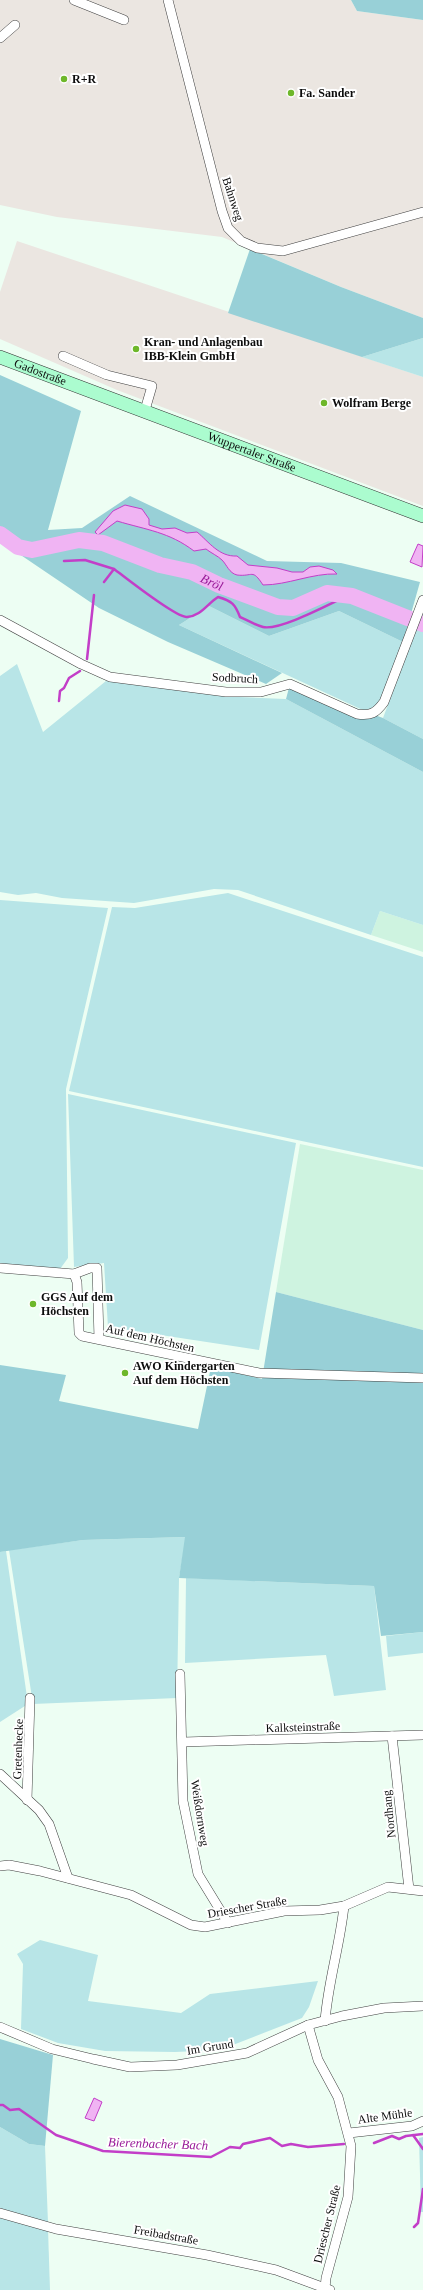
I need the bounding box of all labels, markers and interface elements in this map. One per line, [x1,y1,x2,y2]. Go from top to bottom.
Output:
place label: R+R [72,72,97,86]
marker: R+R [59,74,69,84]
place label: Fa. Sander [299,86,356,100]
marker: Fa. Sander [286,88,296,98]
street label: Bahnweg [219,175,247,223]
place label: Kran- und Anlagenbau IBB-Klein GmbH [144,335,263,363]
marker: Kran- und Anlagenbau IBB-Klein GmbH [131,344,141,354]
street label: Gadostraße [12,356,68,388]
place label: Wolfram Berge [332,396,412,410]
marker: Wolfram Berge [319,398,329,408]
street label: Wuppertaler Straße [206,429,298,475]
water label: Bröl [198,570,226,594]
street label: Sodbruch [212,670,258,686]
place label: GGS Auf dem Höchsten [41,1290,113,1318]
marker: GGS Auf dem Höchsten [28,1299,38,1309]
street label: Auf dem Höchsten [104,1321,196,1355]
place label: AWO Kindergarten Auf dem Höchsten [133,1359,235,1387]
marker: AWO Kindergarten Auf dem Höchsten [120,1368,130,1378]
street label: Gretenhecke [10,1718,26,1780]
street label: Kalksteinstraße [265,1719,341,1735]
street label: Weißdornweg [188,1779,212,1847]
street label: Nordhang [380,1789,398,1839]
street label: Driescher Straße [206,1893,288,1921]
street label: Im Grund [186,2036,234,2058]
street label: Alte Mühle [357,2105,413,2127]
water label: Bierenbacher Bach [108,2134,208,2153]
street label: Driescher Straße [310,2183,344,2265]
street label: Freibadstraße [133,2222,199,2248]

